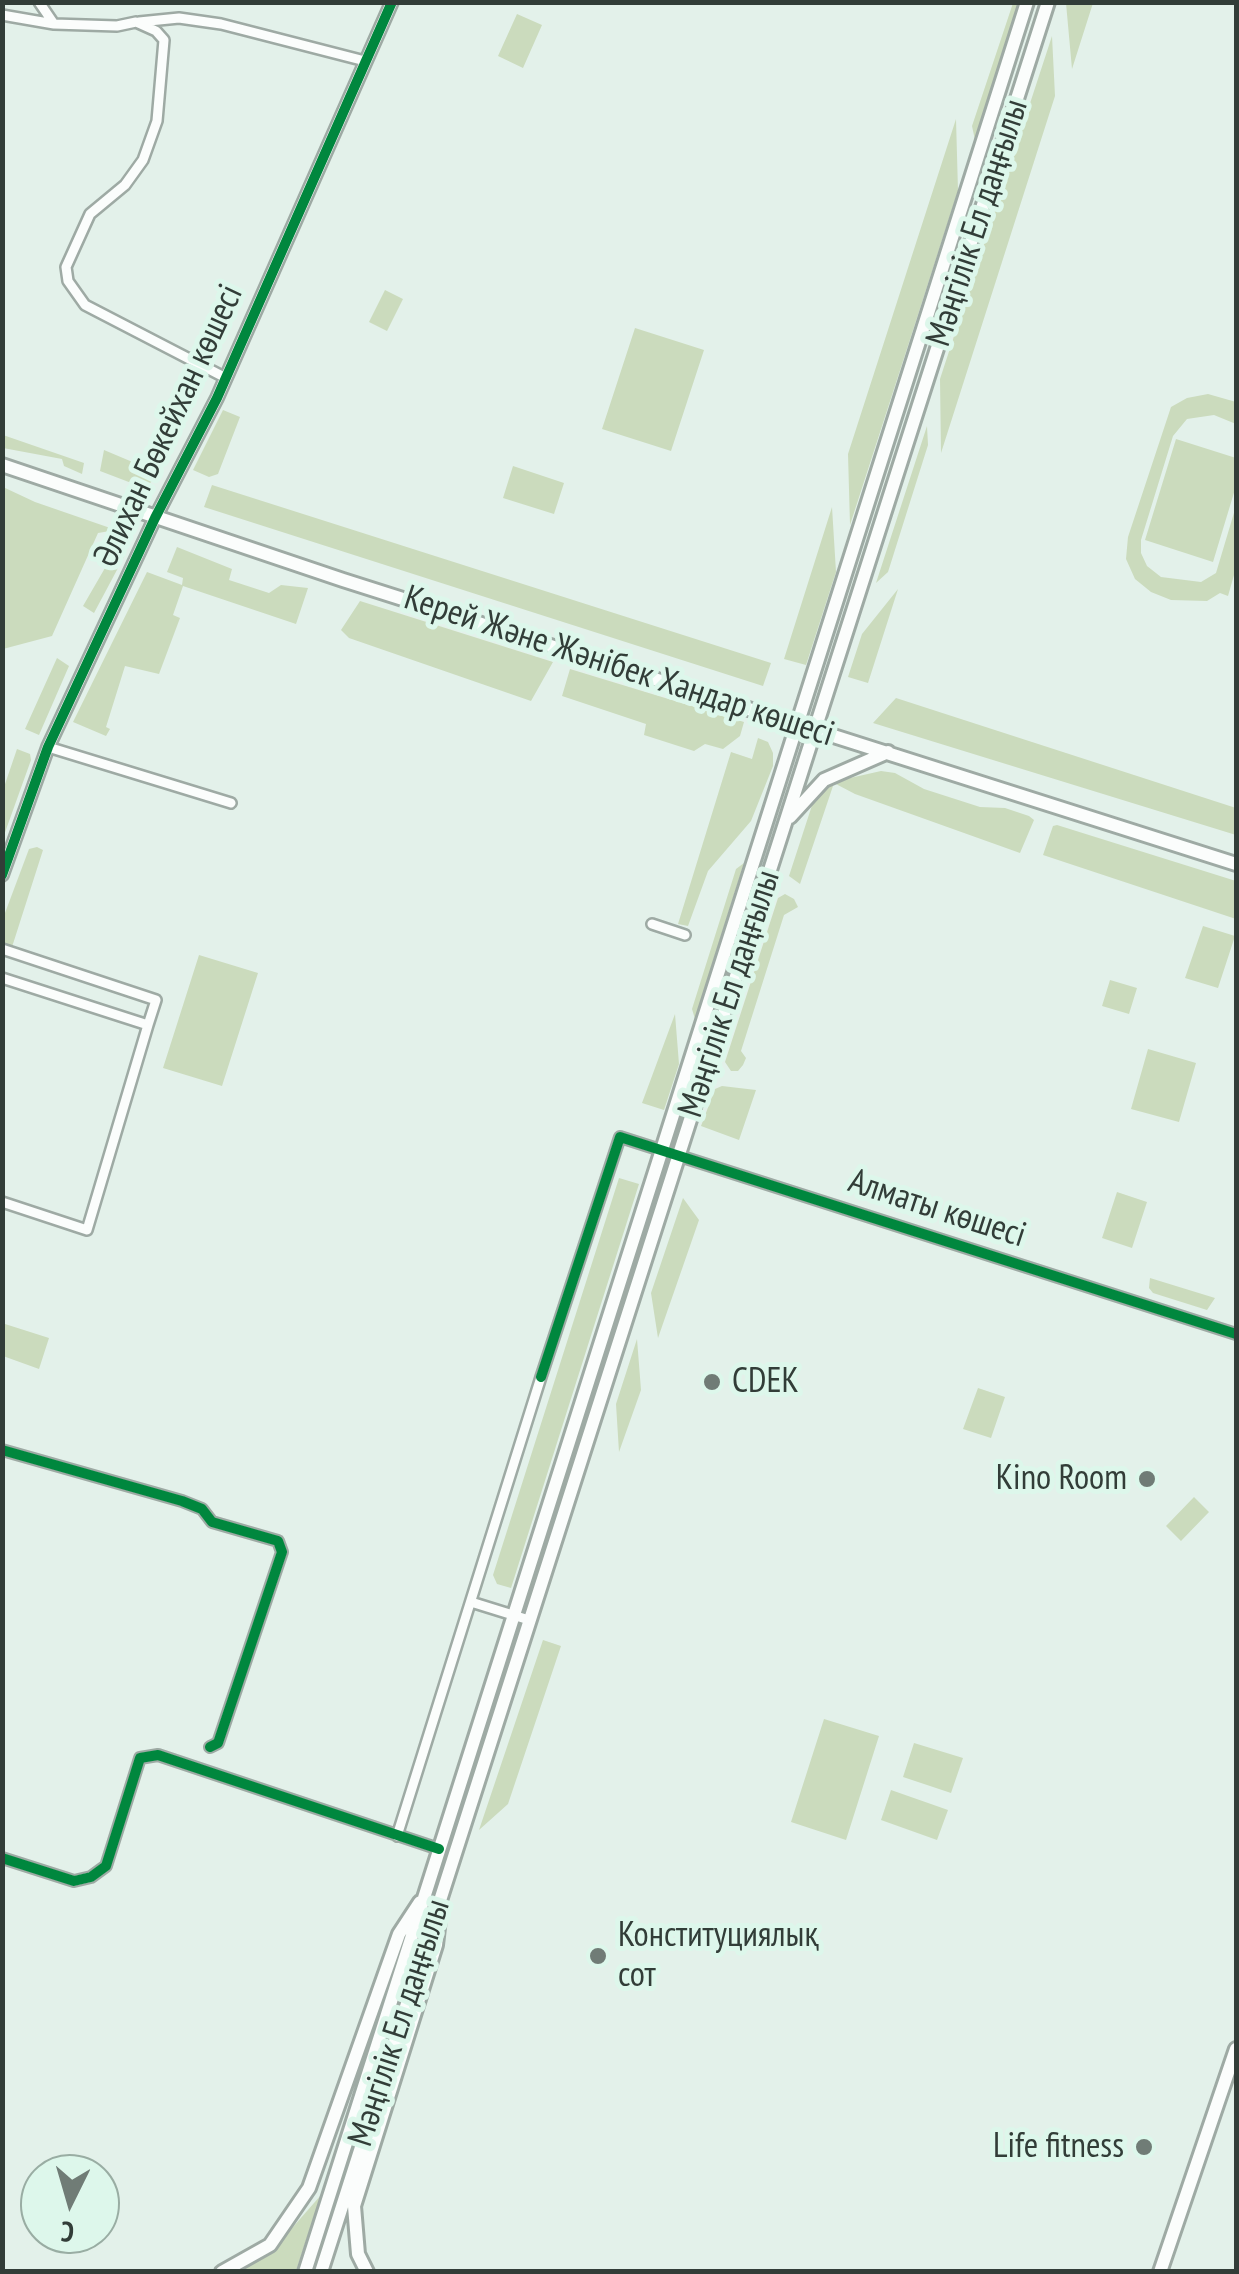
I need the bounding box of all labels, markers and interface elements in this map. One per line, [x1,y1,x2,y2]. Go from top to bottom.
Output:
street label: Мәңгілік Ел даңғылы [918,94,1038,352]
street label: Әлихан Бөкейхан көшесі [85,278,253,574]
street label: Керей Және Жәнібек Хандар көшесі [399,578,839,756]
street label: Мәңгілік Ел даңғылы [670,865,790,1123]
street label: Алматы көшесі [843,1161,1031,1257]
place label: CDEK [732,1361,799,1403]
marker: CDEK [701,1371,723,1393]
place label: Kino Room [996,1458,1127,1500]
marker: Kino Room [1136,1468,1158,1490]
street label: Мәңгілік Ел даңғылы [340,1894,460,2152]
place label: Конституциялық сот [618,1915,819,1997]
marker: Конституциялық сот [587,1945,609,1967]
place label: Life fitness [993,2126,1124,2168]
marker: Life fitness [1133,2136,1155,2158]
north arrow [20,2154,120,2254]
text: С [60,2213,76,2251]

